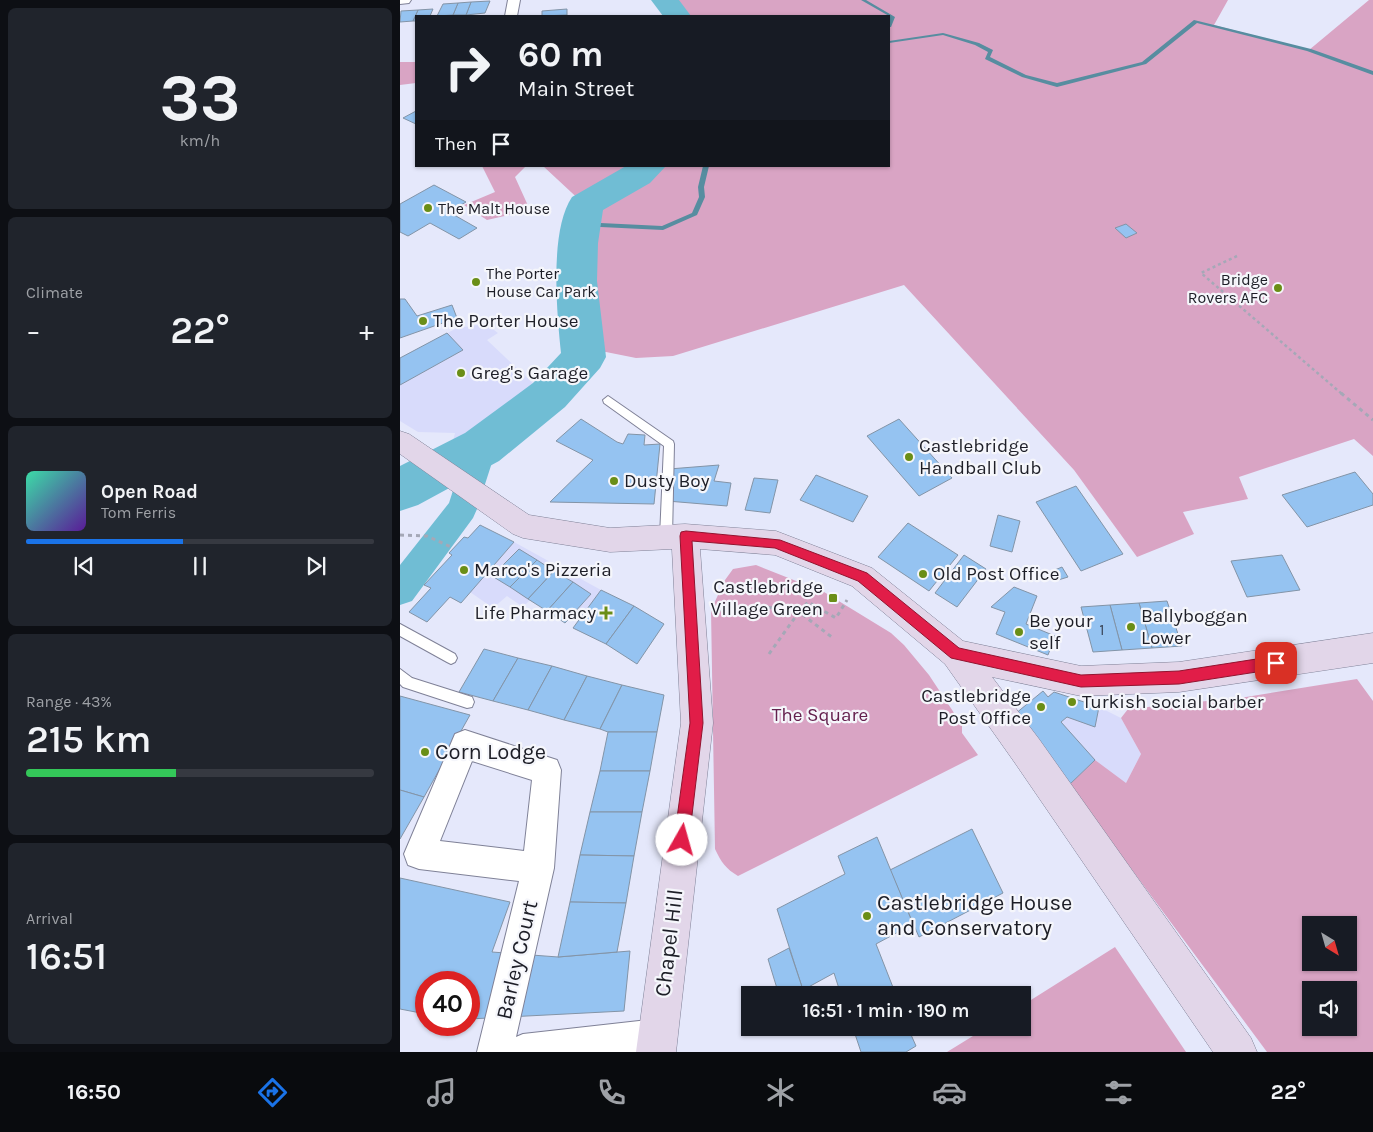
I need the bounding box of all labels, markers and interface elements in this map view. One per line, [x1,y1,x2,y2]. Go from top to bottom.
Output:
text: 60 m [518,34,603,75]
icon: right [435,35,500,100]
text: 33 [160,60,240,136]
text: Main Street [518,76,634,102]
icon: arrive [487,130,515,158]
text: km/h [180,131,220,150]
text: Then [435,133,477,155]
place label: The Malt House [438,199,550,218]
marker: The Malt House [422,202,434,214]
place label: The Porter House Car Park [486,264,596,301]
place label: Bridge Rovers AFC [1188,270,1268,307]
marker: The Porter House Car Park [470,276,482,288]
marker: Bridge Rovers AFC [1272,282,1284,294]
text: Climate [26,283,83,302]
text: 22° [170,308,230,353]
place label: The Porter House [433,310,579,332]
text: − [26,314,41,347]
text: + [359,314,374,347]
marker: The Porter House [417,315,429,327]
place label: Greg's Garage [471,362,588,384]
marker: Greg's Garage [455,367,467,379]
place label: Castlebridge Handball Club [919,435,1041,479]
marker: Castlebridge Handball Club [903,451,915,463]
place label: Dusty Boy [624,470,710,492]
marker: Dusty Boy [608,475,620,487]
text: Open Road [101,481,198,503]
text: Tom Ferris [101,503,176,522]
icon: previous [70,552,98,580]
icon: pause [186,552,214,580]
icon: next [302,552,330,580]
place label: Marco's Pizzeria [474,559,612,581]
place label: Old Post Office [933,563,1059,585]
marker: Marco's Pizzeria [458,564,470,576]
marker: Old Post Office [917,568,929,580]
place label: Castlebridge Village Green [710,576,823,620]
marker: Castlebridge Village Green [827,592,839,604]
place label: Life Pharmacy [474,602,596,624]
place label: Ballyboggan Lower [1141,605,1248,649]
marker: Life Pharmacy [600,607,612,619]
place label: Be your self [1029,610,1093,654]
house number: 1 [1099,620,1105,639]
marker: Ballyboggan Lower [1125,621,1137,633]
marker: Be your self [1013,626,1025,638]
pin [1255,642,1297,684]
icon: arrive [1262,649,1290,677]
place label: Castlebridge Post Office [921,685,1031,729]
place label: Turkish social barber [1082,691,1264,713]
text: Range · 43% [26,692,112,711]
marker: Turkish social barber [1066,696,1078,708]
marker: Castlebridge Post Office [1035,701,1047,713]
park label: The Square [772,704,868,726]
text: 215 km [26,717,152,762]
place label: Corn Lodge [435,739,546,765]
marker: Corn Lodge [419,746,431,758]
position arrow [655,813,707,865]
street label: Chapel Hill [650,888,688,998]
place label: Castlebridge House and Conservatory [877,890,1072,941]
street label: Barley Court [491,898,543,1022]
text: Arrival [26,909,73,928]
marker: Castlebridge House and Conservatory [861,910,873,922]
north arrow [1302,916,1358,971]
map controls [1302,916,1357,1036]
text: 16:51 [26,934,107,979]
speed limit sign: 40 [415,971,480,1036]
button: sound [1302,981,1357,1036]
text: 16:51 · 1 min · 190 m [803,1000,969,1022]
icon: directions [255,1075,290,1110]
icon: music [424,1075,459,1110]
icon: phone [594,1075,629,1110]
icon: climate [763,1075,798,1110]
icon: car [932,1075,967,1110]
icon: filters [1101,1075,1136,1110]
text: 16:50 [67,1079,121,1105]
text: 22° [1271,1079,1306,1105]

